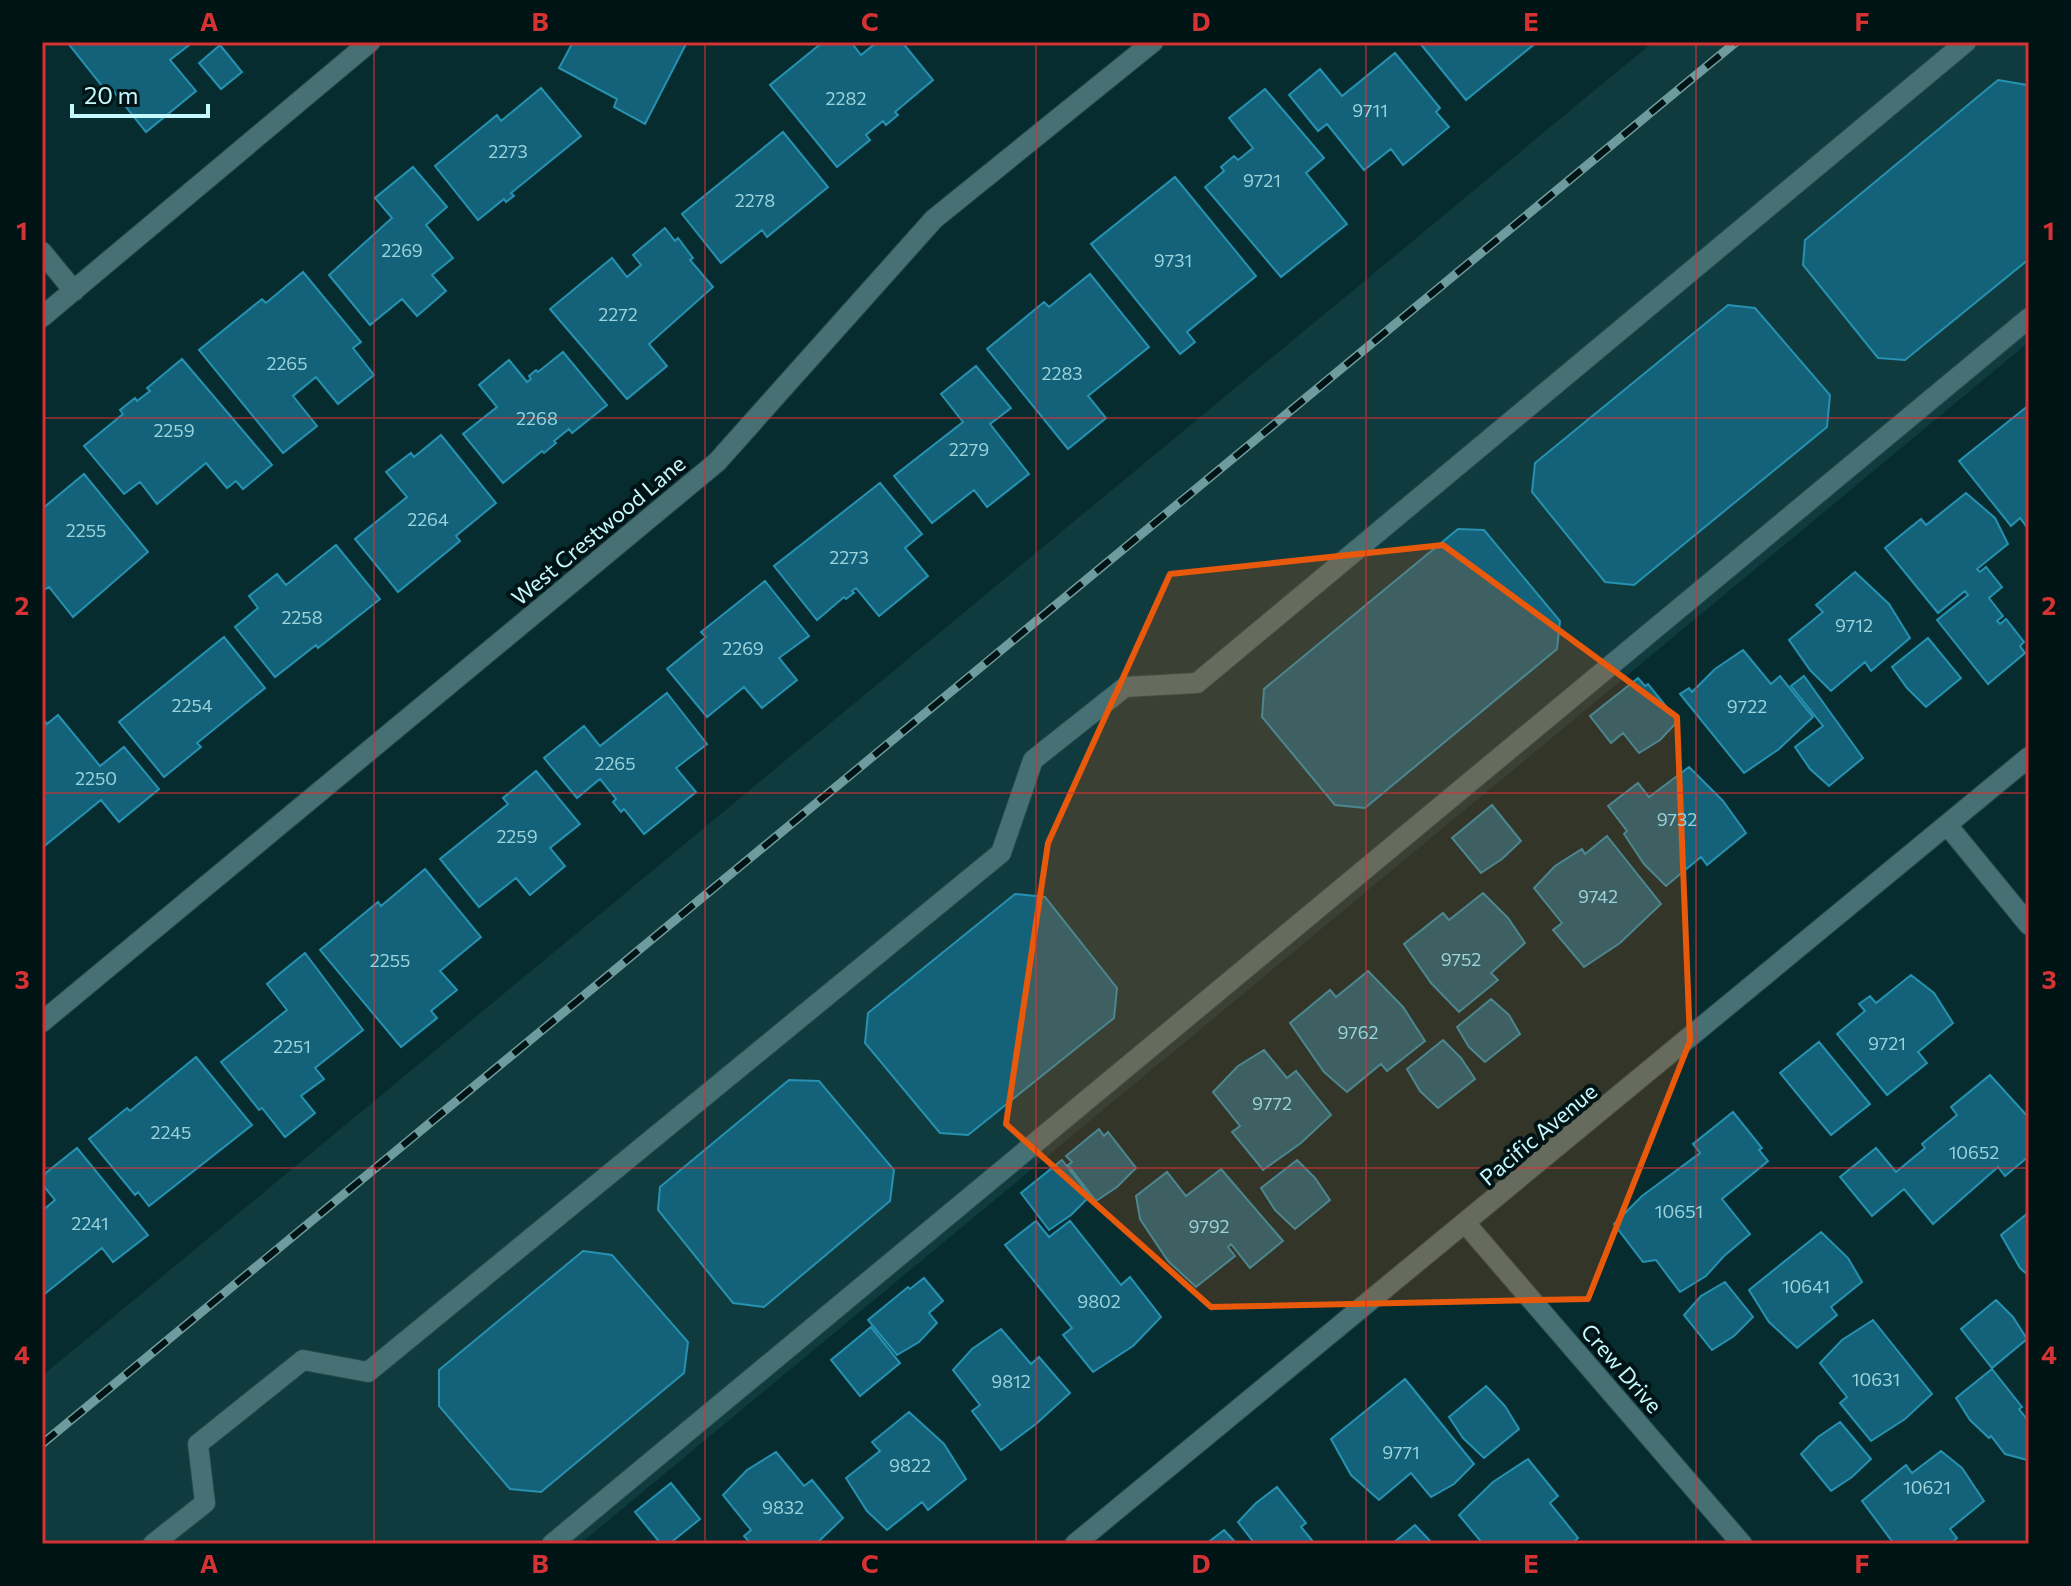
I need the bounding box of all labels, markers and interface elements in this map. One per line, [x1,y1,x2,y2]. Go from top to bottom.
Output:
text: A [200,5,219,36]
text: B [531,5,549,36]
text: C [861,5,879,36]
text: D [1191,5,1211,36]
text: E [1523,5,1539,36]
text: F [1854,5,1870,36]
scale bar [72,68,208,118]
text: 20 m [84,80,138,109]
house number: 2282 [826,87,866,109]
house number: 9711 [1352,99,1388,121]
house number: 2273 [488,140,528,162]
house number: 9721 [1243,169,1281,191]
house number: 2278 [735,189,775,211]
text: 1 [16,214,28,245]
text: 1 [2043,214,2055,245]
house number: 2269 [381,239,423,261]
house number: 9731 [1154,249,1192,271]
house number: 2272 [598,303,638,325]
house number: 2265 [266,352,308,374]
house number: 2283 [1041,362,1083,384]
house number: 2268 [516,407,558,429]
house number: 2259 [153,419,195,441]
house number: 2279 [949,438,989,460]
street label: West Crestwood Lane [506,449,690,611]
house number: 2264 [407,508,449,530]
house number: 2255 [66,519,106,541]
house number: 2273 [829,546,869,568]
text: 2 [15,589,29,620]
text: 2 [2042,589,2056,620]
house number: 2258 [281,606,323,628]
house number: 9712 [1835,614,1873,636]
house number: 2269 [722,637,764,659]
house number: 2254 [171,694,213,716]
house number: 9722 [1727,695,1767,717]
house number: 2265 [594,752,636,774]
house number: 2250 [75,767,117,789]
house number: 9732 [1657,808,1697,830]
house number: 2259 [496,825,538,847]
house number: 9742 [1578,885,1618,907]
house number: 9752 [1441,948,1481,970]
house number: 2255 [370,949,410,971]
text: 3 [14,963,30,994]
text: 3 [2041,963,2057,994]
house number: 9762 [1337,1021,1379,1043]
house number: 9721 [1868,1032,1906,1054]
house number: 2251 [273,1035,311,1057]
street label: Pacific Avenue [1474,1077,1602,1191]
house number: 9772 [1252,1092,1292,1114]
house number: 2245 [151,1121,191,1143]
house number: 10652 [1949,1141,1999,1163]
house number: 10651 [1655,1200,1703,1222]
house number: 2241 [71,1212,109,1234]
house number: 9792 [1188,1215,1230,1237]
house number: 10641 [1782,1275,1830,1297]
house number: 9802 [1077,1290,1121,1312]
street label: Crew Drive [1576,1318,1668,1418]
text: 4 [14,1338,30,1369]
text: 4 [2041,1338,2057,1369]
house number: 10631 [1852,1368,1900,1390]
house number: 9812 [991,1370,1031,1392]
house number: 9771 [1382,1441,1420,1463]
house number: 9822 [889,1454,931,1476]
house number: 10621 [1903,1476,1951,1498]
house number: 9832 [762,1496,804,1518]
text: A [200,1547,219,1578]
text: B [531,1547,549,1578]
text: C [861,1547,879,1578]
text: D [1191,1547,1211,1578]
text: E [1523,1547,1539,1578]
text: F [1854,1547,1870,1578]

